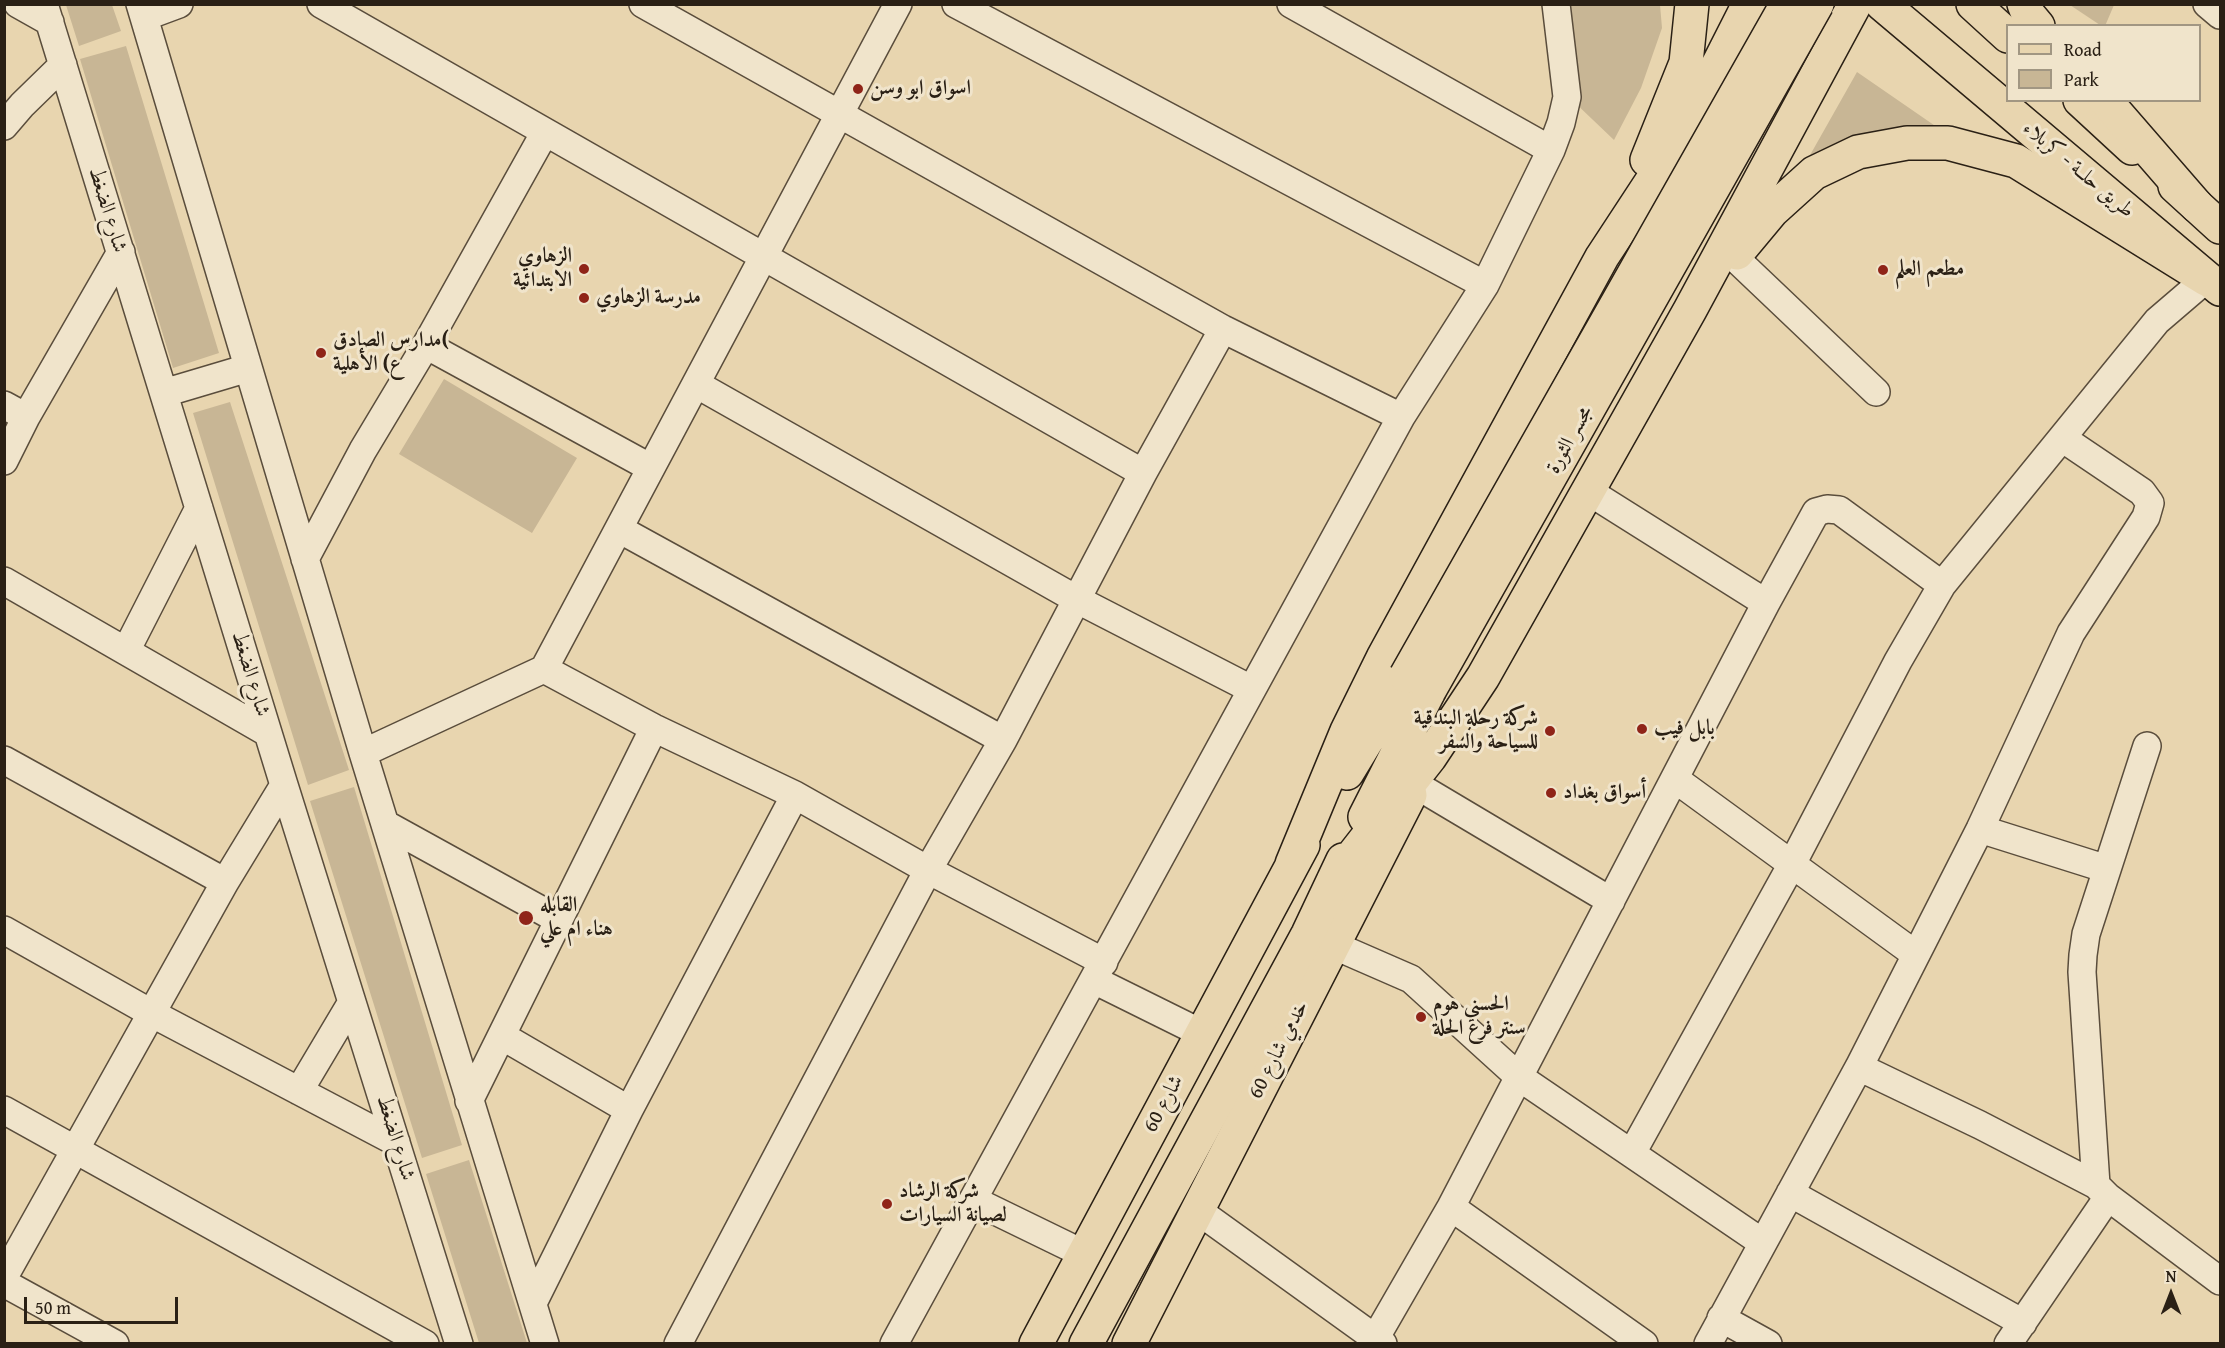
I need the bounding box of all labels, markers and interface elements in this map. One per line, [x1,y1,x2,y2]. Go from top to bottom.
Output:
legend [2006,24,2201,102]
text: Road [2064,36,2102,63]
text: Park [2064,66,2099,93]
place label: اسواق ابو وسن [870,76,971,102]
marker: اسواق ابو وسن [851,82,865,96]
street label: طريق حلــة - كربلاء [2017,116,2139,224]
street label: شارع الضغط [82,164,132,256]
place label: الزهاوي الابتدائية [513,244,572,294]
place label: مطعم العلم [1895,257,1964,283]
marker: الزهاوي الابتدائية [577,262,591,276]
marker: مطعم العلم [1876,263,1890,277]
place label: مدرسة الزهاوي [596,285,701,311]
marker: مدرسة الزهاوي [577,291,591,305]
place label: مدارس الصادق( ع) الأهلية [333,328,449,378]
marker: مدارس الصادق( ع) الأهلية [314,346,328,360]
street label: مجسر الثورة [1541,402,1599,478]
street label: شارع الضغط [225,628,275,720]
place label: شركة رحلة البندقية للسياحة والسفر [1414,706,1538,756]
place label: بابل فيب [1654,716,1715,742]
marker: بابل فيب [1635,722,1649,736]
marker: شركة رحلة البندقية للسياحة والسفر [1543,724,1557,738]
place label: أسواق بغداد [1563,780,1646,806]
marker: أسواق بغداد [1544,786,1558,800]
place label: القابله هناء ام علي [540,893,613,943]
marker: القابله هناء ام علي [517,909,535,927]
place label: الحسني هوم سنتر فرع الحلة [1433,992,1526,1042]
street label: خدمي شارع 60 [1244,997,1314,1103]
marker: الحسني هوم سنتر فرع الحلة [1414,1010,1428,1024]
street label: شارع 60 [1138,1071,1190,1137]
street label: شارع الضغط [370,1092,420,1184]
place label: شركة الرشاد لصيانة السيارات [899,1179,1007,1229]
marker: شركة الرشاد لصيانة السيارات [880,1197,894,1211]
north arrow [2141,1264,2201,1324]
text: N [2166,1264,2176,1288]
scale bar [27,1285,182,1323]
text: 50 m [35,1294,71,1321]

